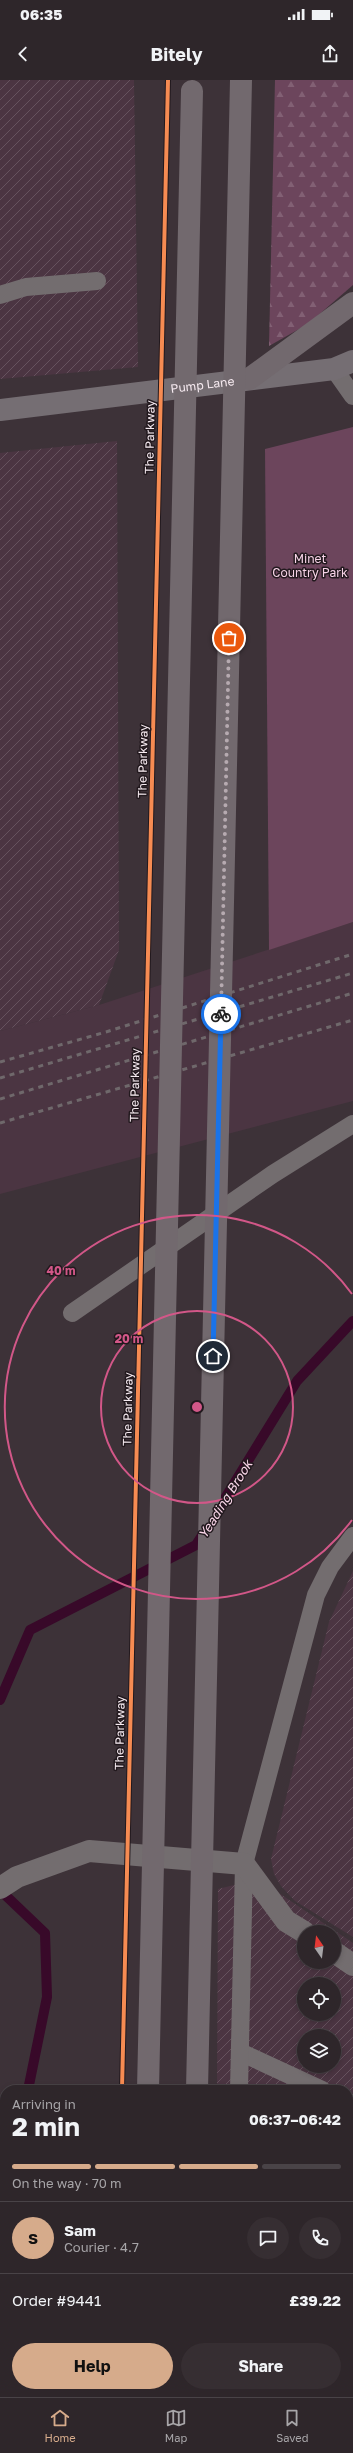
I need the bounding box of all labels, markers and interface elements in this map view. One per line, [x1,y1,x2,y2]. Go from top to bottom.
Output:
text: 06:35 [20,5,62,23]
icon: back [12,43,34,65]
text: Bitely [151,43,202,65]
icon: share [319,43,341,65]
street label: Pump Lane [170,373,235,396]
street label: The Parkway [141,400,158,474]
park label: Minet Country Park [272,551,348,580]
pin [212,621,246,655]
icon: bag [218,627,240,649]
street label: The Parkway [134,724,151,798]
courier [201,994,241,1034]
icon: bike [210,1003,232,1025]
street label: The Parkway [126,1048,143,1122]
text: 40 m [47,1263,75,1278]
text: 20 m [115,1331,143,1346]
pin [196,1339,230,1373]
icon: home [202,1345,224,1367]
street label: The Parkway [119,1372,136,1446]
centre of rings [190,1400,204,1414]
water label: Yeading Brook [195,1455,256,1541]
street label: The Parkway [111,1696,128,1770]
north arrow [297,1925,341,1969]
map controls [297,1925,341,2073]
button: locate [297,1977,341,2021]
button: layers [297,2029,341,2073]
text: Arriving in [12,2096,76,2112]
text: 06:37–06:42 [249,2110,341,2128]
text: 2 min [12,2111,80,2142]
text: On the way · 70 m [12,2175,122,2191]
button: chat [247,2217,289,2259]
button: phone [299,2217,341,2259]
text: Sam [64,2221,96,2239]
text: S [28,2229,38,2247]
text: Courier · 4.7 [64,2239,139,2255]
text: Order #9441 [12,2291,101,2309]
text: £39.22 [289,2291,341,2309]
button: Help [12,2343,173,2389]
button: Share [181,2343,341,2389]
tab: Home [45,2407,76,2444]
tab: Map [165,2407,187,2444]
tab: Saved [276,2407,308,2444]

